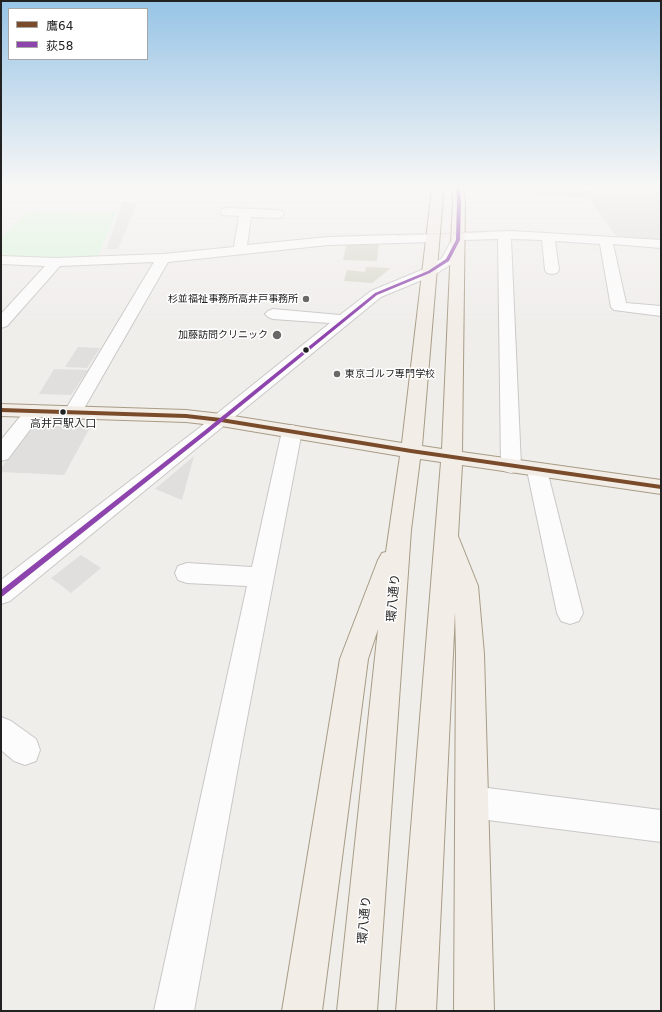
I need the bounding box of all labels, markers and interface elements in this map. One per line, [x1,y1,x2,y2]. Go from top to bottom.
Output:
legend [8,8,148,60]
text: 鷹64 [46,19,73,33]
text: 荻58 [46,39,73,53]
place label: 杉並福祉事務所高井戸事務所 [168,293,298,305]
marker: 杉並福祉事務所高井戸事務所 [301,294,311,304]
place label: 加藤訪問クリニック [178,329,268,341]
marker: 加藤訪問クリニック [271,329,283,341]
unlabelled marker [301,345,311,355]
place label: 東京ゴルフ専門学校 [345,368,435,380]
marker: 東京ゴルフ専門学校 [332,369,342,379]
marker: 高井戸駅入口 [58,407,68,417]
place label: 高井戸駅入口 [30,417,96,431]
street label: 環八通り [385,573,403,623]
street label: 環八通り [356,895,374,945]

